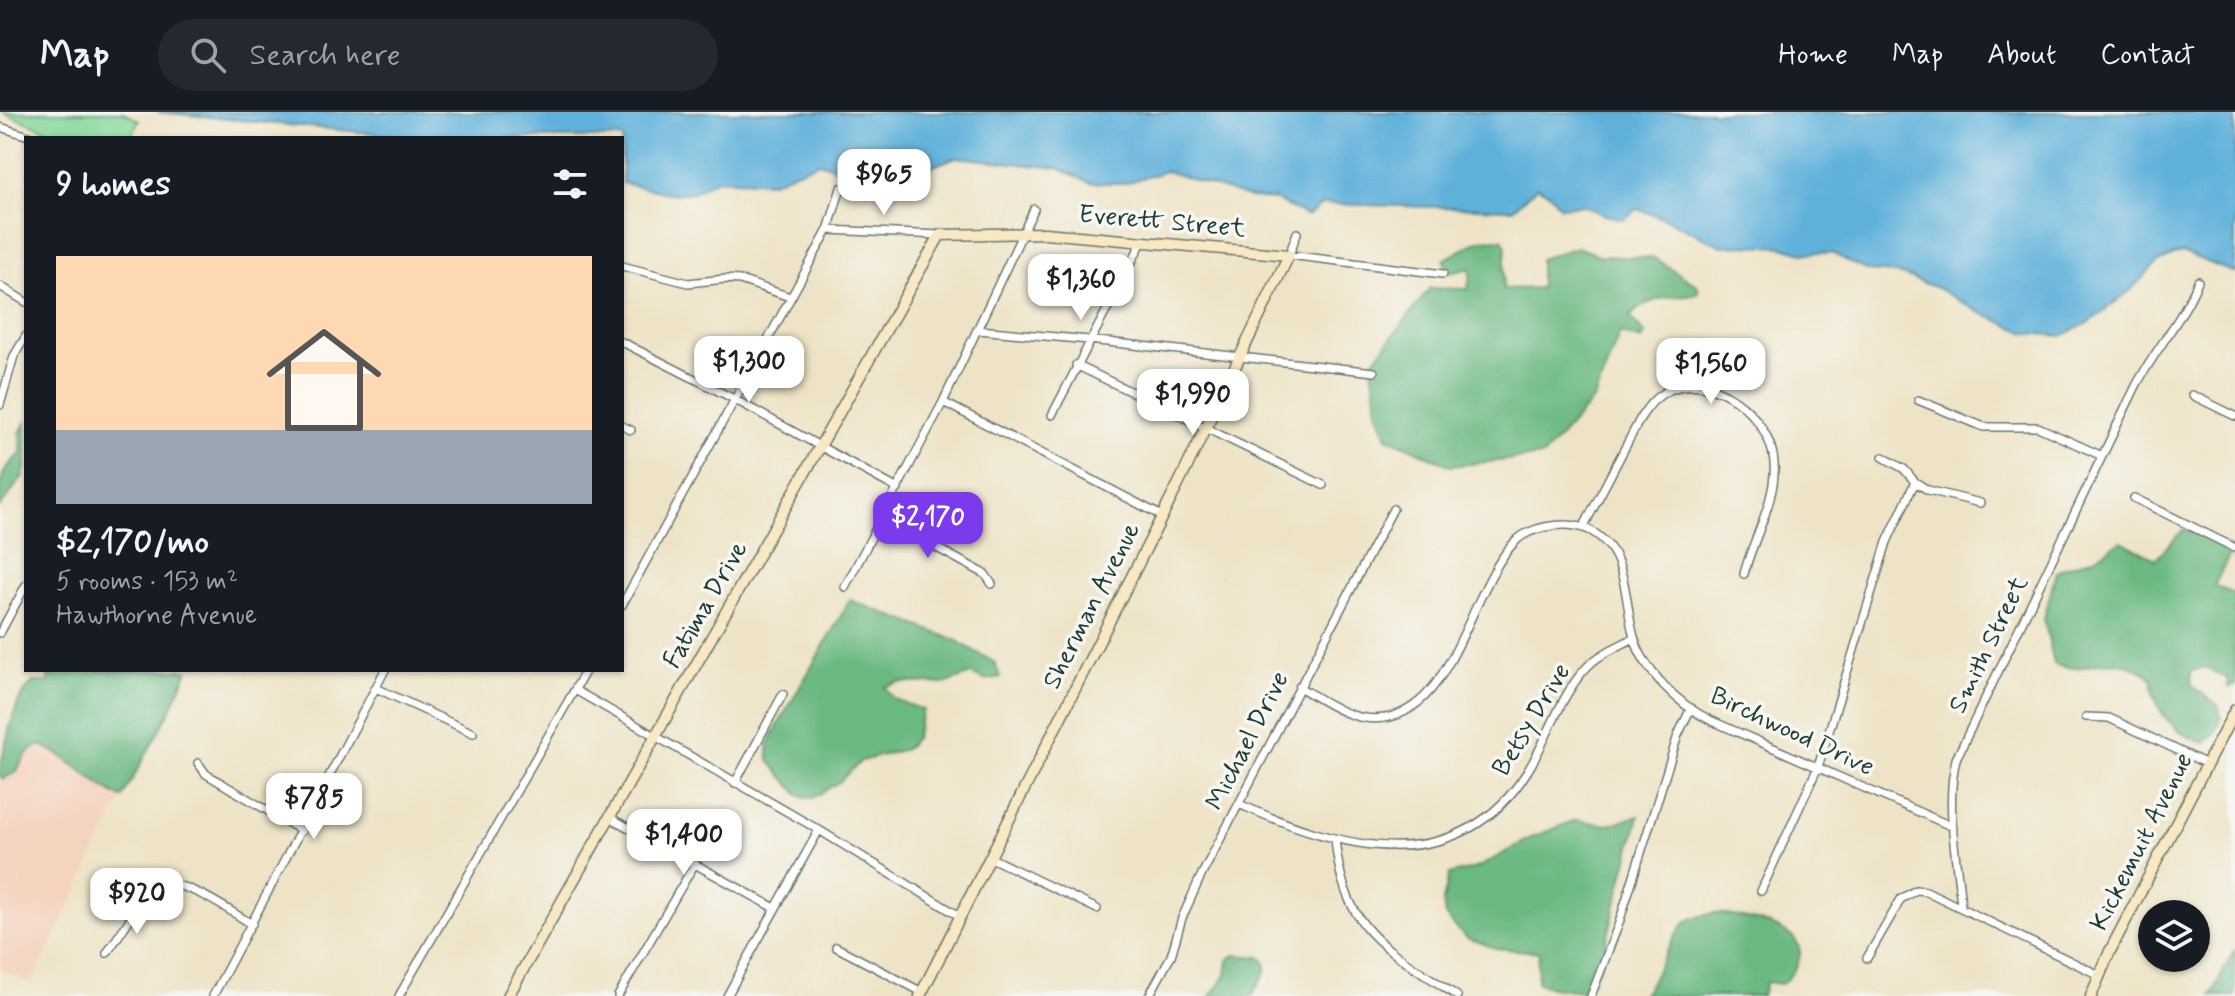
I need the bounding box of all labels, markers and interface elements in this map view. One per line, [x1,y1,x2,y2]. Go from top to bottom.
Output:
search box [158,19,718,91]
text: Map [40,31,110,80]
icon: search [186,33,230,77]
text: Search here [250,36,401,75]
text: Home [1778,37,1848,74]
text: Map [1892,37,1943,74]
text: About [1987,37,2056,74]
text: Contact [2100,37,2195,74]
pin: $965 [837,149,931,217]
text: $965 [856,158,912,192]
text: 9 homes [56,162,171,207]
icon: filters [548,162,592,206]
street label: Everett Street [1077,198,1247,246]
pin: $1,360 [1016,254,1146,322]
text: $1,360 [1046,263,1116,297]
icon: home [252,308,396,452]
pin: $1,300 [684,336,814,404]
pin: $1,560 [1646,338,1776,406]
text: $1,300 [712,345,786,379]
text: $1,560 [1674,347,1748,381]
pin: $1,990 [1128,369,1258,437]
text: $1,990 [1155,378,1231,412]
pin: $2,170 [863,492,993,560]
text: $2,170 [891,501,965,535]
street label: Sherman Avenue [1035,517,1149,695]
text: $2,170/mo [56,520,209,565]
street label: Fatima Drive [656,535,756,675]
text: 5 rooms · 153 m² [56,565,238,599]
street label: Smith Street [1941,571,2037,719]
text: Hawthorne Avenue [56,599,257,633]
street label: Betsy Drive [1485,657,1579,783]
street label: Michael Drive [1198,666,1298,816]
street label: Birchwood Drive [1705,679,1879,785]
street label: Kickemuit Avenue [2083,747,2201,937]
pin: $785 [267,773,361,841]
text: $785 [284,782,344,816]
pin: $1,400 [619,809,749,877]
text: $1,400 [645,818,723,852]
pin: $920 [90,868,184,936]
text: $920 [108,877,166,911]
map controls [2138,900,2210,972]
button: layers [2138,900,2210,972]

